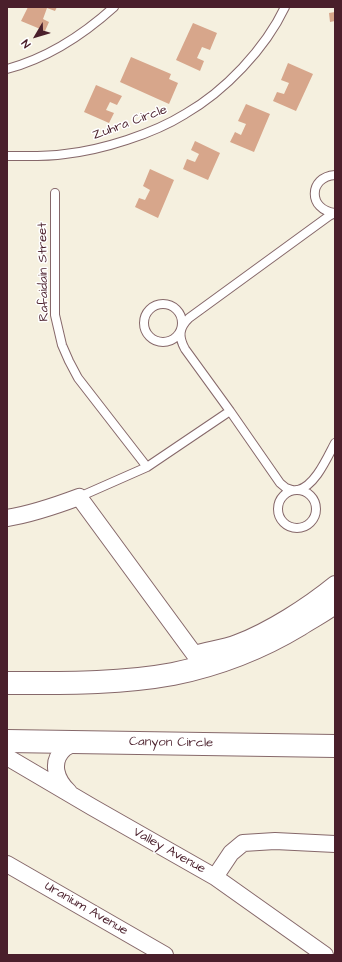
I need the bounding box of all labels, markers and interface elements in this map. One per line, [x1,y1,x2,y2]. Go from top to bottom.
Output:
north arrow [16,16,56,56]
text: N [18,36,34,51]
street label: Zuhra Circle [91,102,169,144]
street label: Rafaidain Street [35,222,53,322]
street label: Canyon Circle [129,734,213,752]
street label: Valley Avenue [130,825,208,877]
street label: Uranium Avenue [42,879,130,939]

